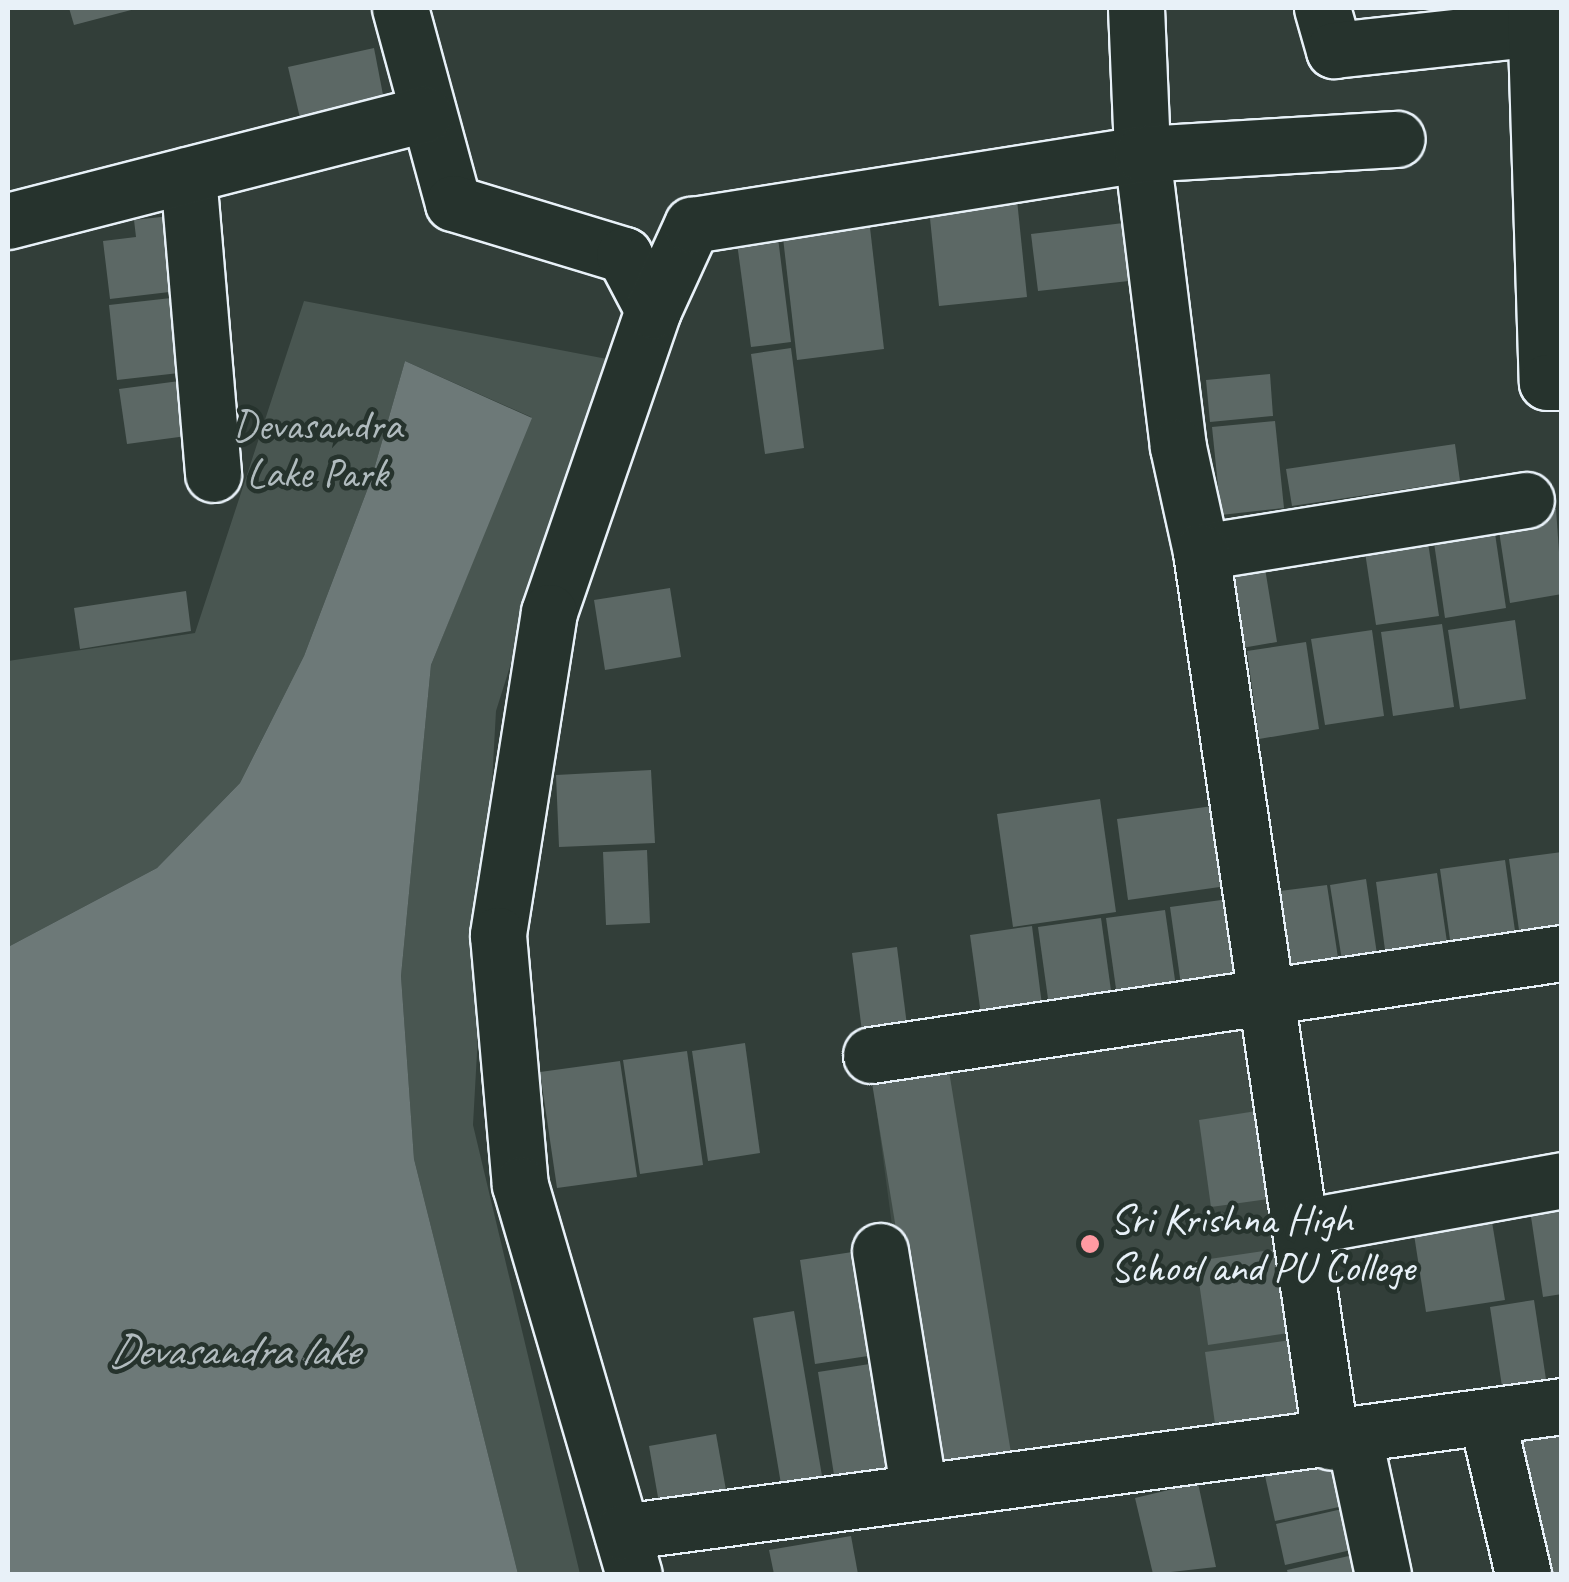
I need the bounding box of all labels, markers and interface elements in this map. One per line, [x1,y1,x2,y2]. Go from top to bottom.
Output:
park label: Devasandra Lake Park [232,401,402,500]
place label: Sri Krishna High School and PU College [1110,1195,1415,1294]
marker: Sri Krishna High School and PU College [1079,1233,1101,1255]
water label: Devasandra lake [108,1324,358,1378]

